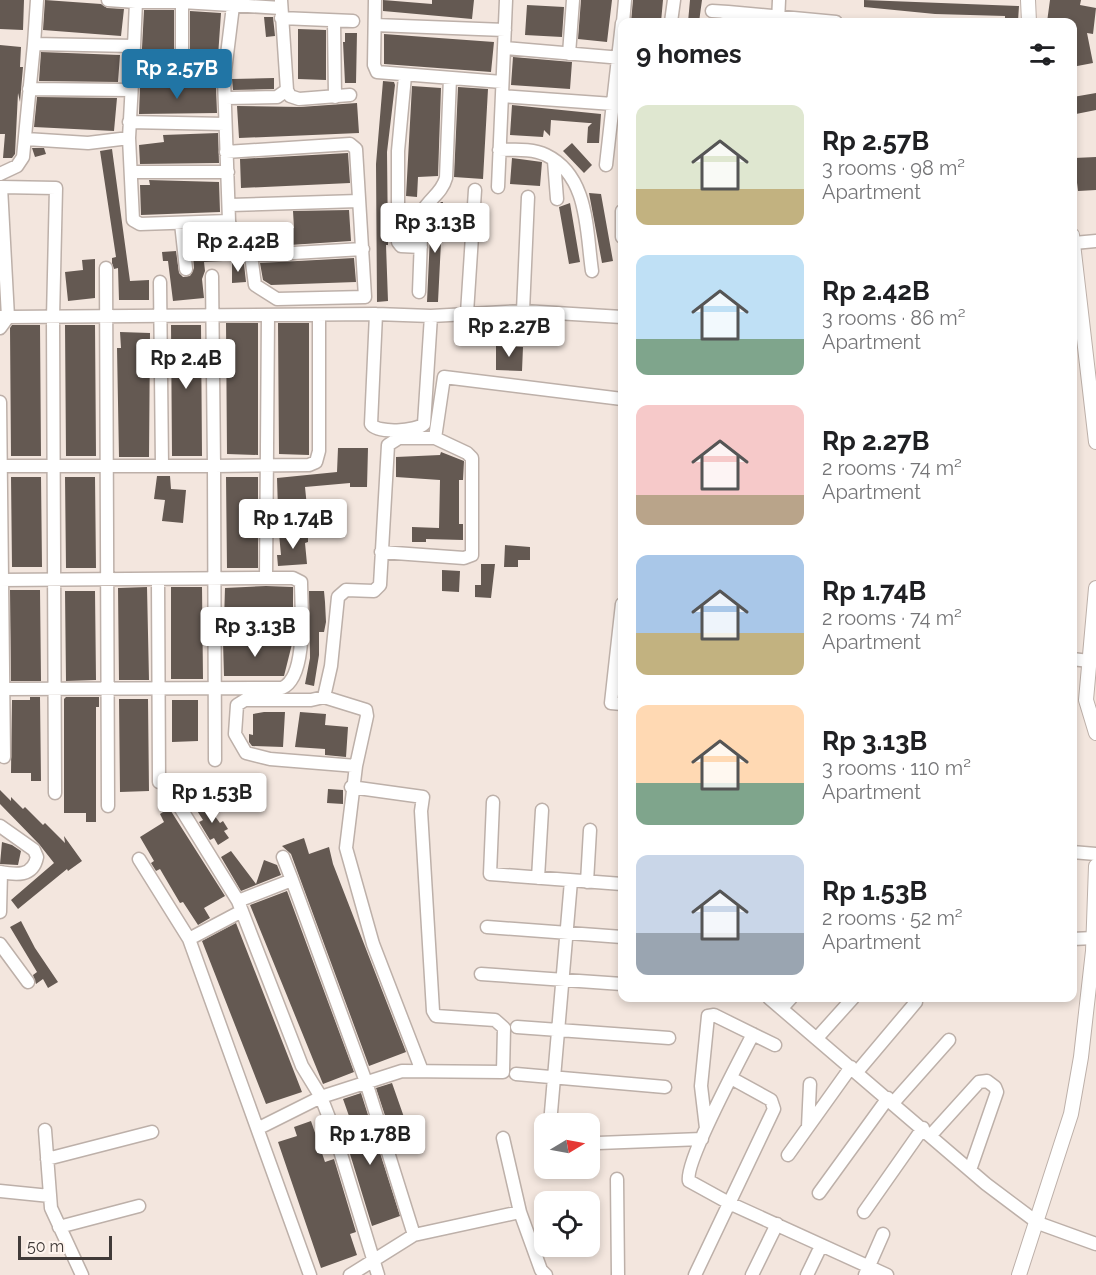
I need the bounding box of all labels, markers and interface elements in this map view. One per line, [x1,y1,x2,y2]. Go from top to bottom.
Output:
icon: filters [1026,38,1059,71]
text: 9 homes [636,39,742,69]
pin: Rp 2.57B [115,49,239,100]
text: Rp 2.57B [136,56,218,80]
text: Rp 2.57B [822,126,929,156]
icon: home [684,129,756,201]
text: 3 rooms · 98 m² [822,156,965,180]
text: Apartment [822,180,921,204]
pin: Rp 3.13B [373,203,497,254]
text: Rp 3.13B [395,210,475,234]
pin: Rp 2.42B [176,222,300,273]
text: Rp 2.42B [197,229,279,253]
text: Rp 2.42B [822,276,930,306]
icon: home [684,279,756,351]
text: 3 rooms · 86 m² [822,306,965,330]
pin: Rp 2.27B [447,307,571,358]
text: Rp 2.27B [468,314,550,338]
text: Apartment [822,330,921,354]
pin: Rp 2.4B [131,339,241,390]
text: Rp 2.4B [150,346,222,370]
text: Rp 2.27B [822,426,929,456]
icon: home [684,429,756,501]
text: 2 rooms · 74 m² [822,456,962,480]
text: Apartment [822,480,921,504]
pin: Rp 1.74B [231,499,355,550]
text: Rp 1.74B [253,506,333,530]
text: Rp 1.74B [822,576,926,606]
icon: home [684,579,756,651]
text: 2 rooms · 74 m² [822,606,962,630]
pin: Rp 3.13B [193,607,317,658]
text: Rp 3.13B [215,614,295,638]
text: Apartment [822,630,921,654]
text: Rp 3.13B [822,726,927,756]
icon: home [684,729,756,801]
text: 3 rooms · 110 m² [822,756,971,780]
pin: Rp 1.53B [150,773,274,824]
text: Rp 1.53B [172,780,252,804]
text: Apartment [822,780,921,804]
text: Rp 1.53B [822,876,927,906]
icon: home [684,879,756,951]
text: 2 rooms · 52 m² [822,906,963,930]
text: Apartment [822,930,921,954]
north arrow [534,1113,600,1179]
map controls [534,1113,600,1257]
pin: Rp 1.78B [308,1115,432,1166]
text: Rp 1.78B [329,1122,411,1146]
button: locate [534,1191,600,1257]
scale bar [18,1233,112,1260]
text: 50 m [27,1237,64,1256]

